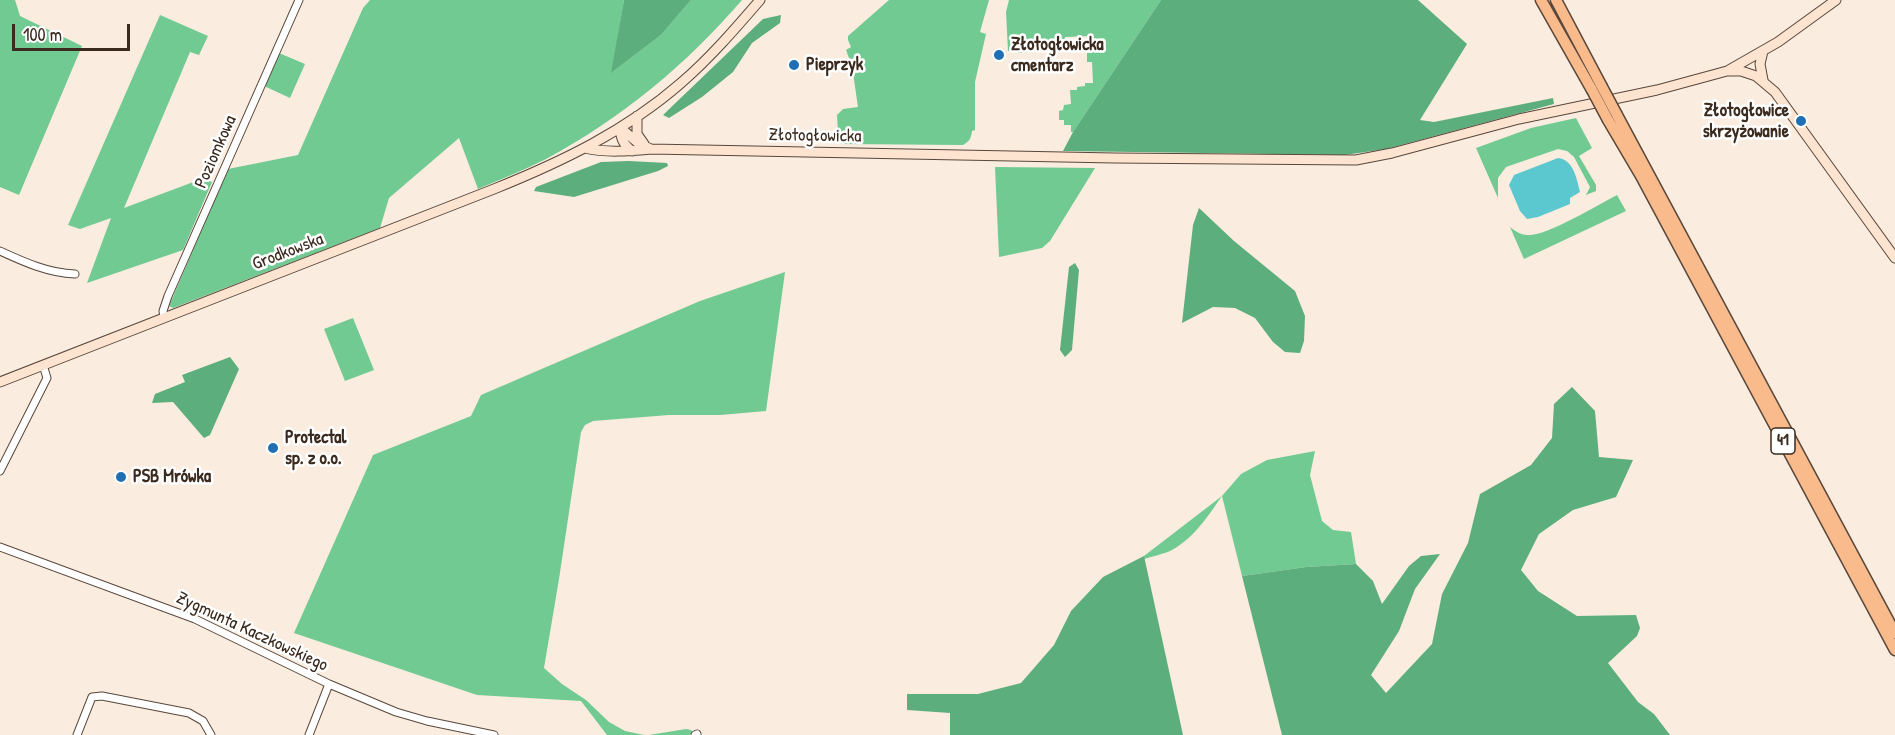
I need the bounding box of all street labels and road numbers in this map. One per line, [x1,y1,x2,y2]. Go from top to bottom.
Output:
street label: Poziomkowa [190,112,242,192]
street label: Złotogłowicka [768,124,862,148]
street label: Grodkowska [249,229,327,275]
road number: 41 [1771,428,1795,454]
street label: Zygmunta Kaczkowskiego [173,587,331,677]

